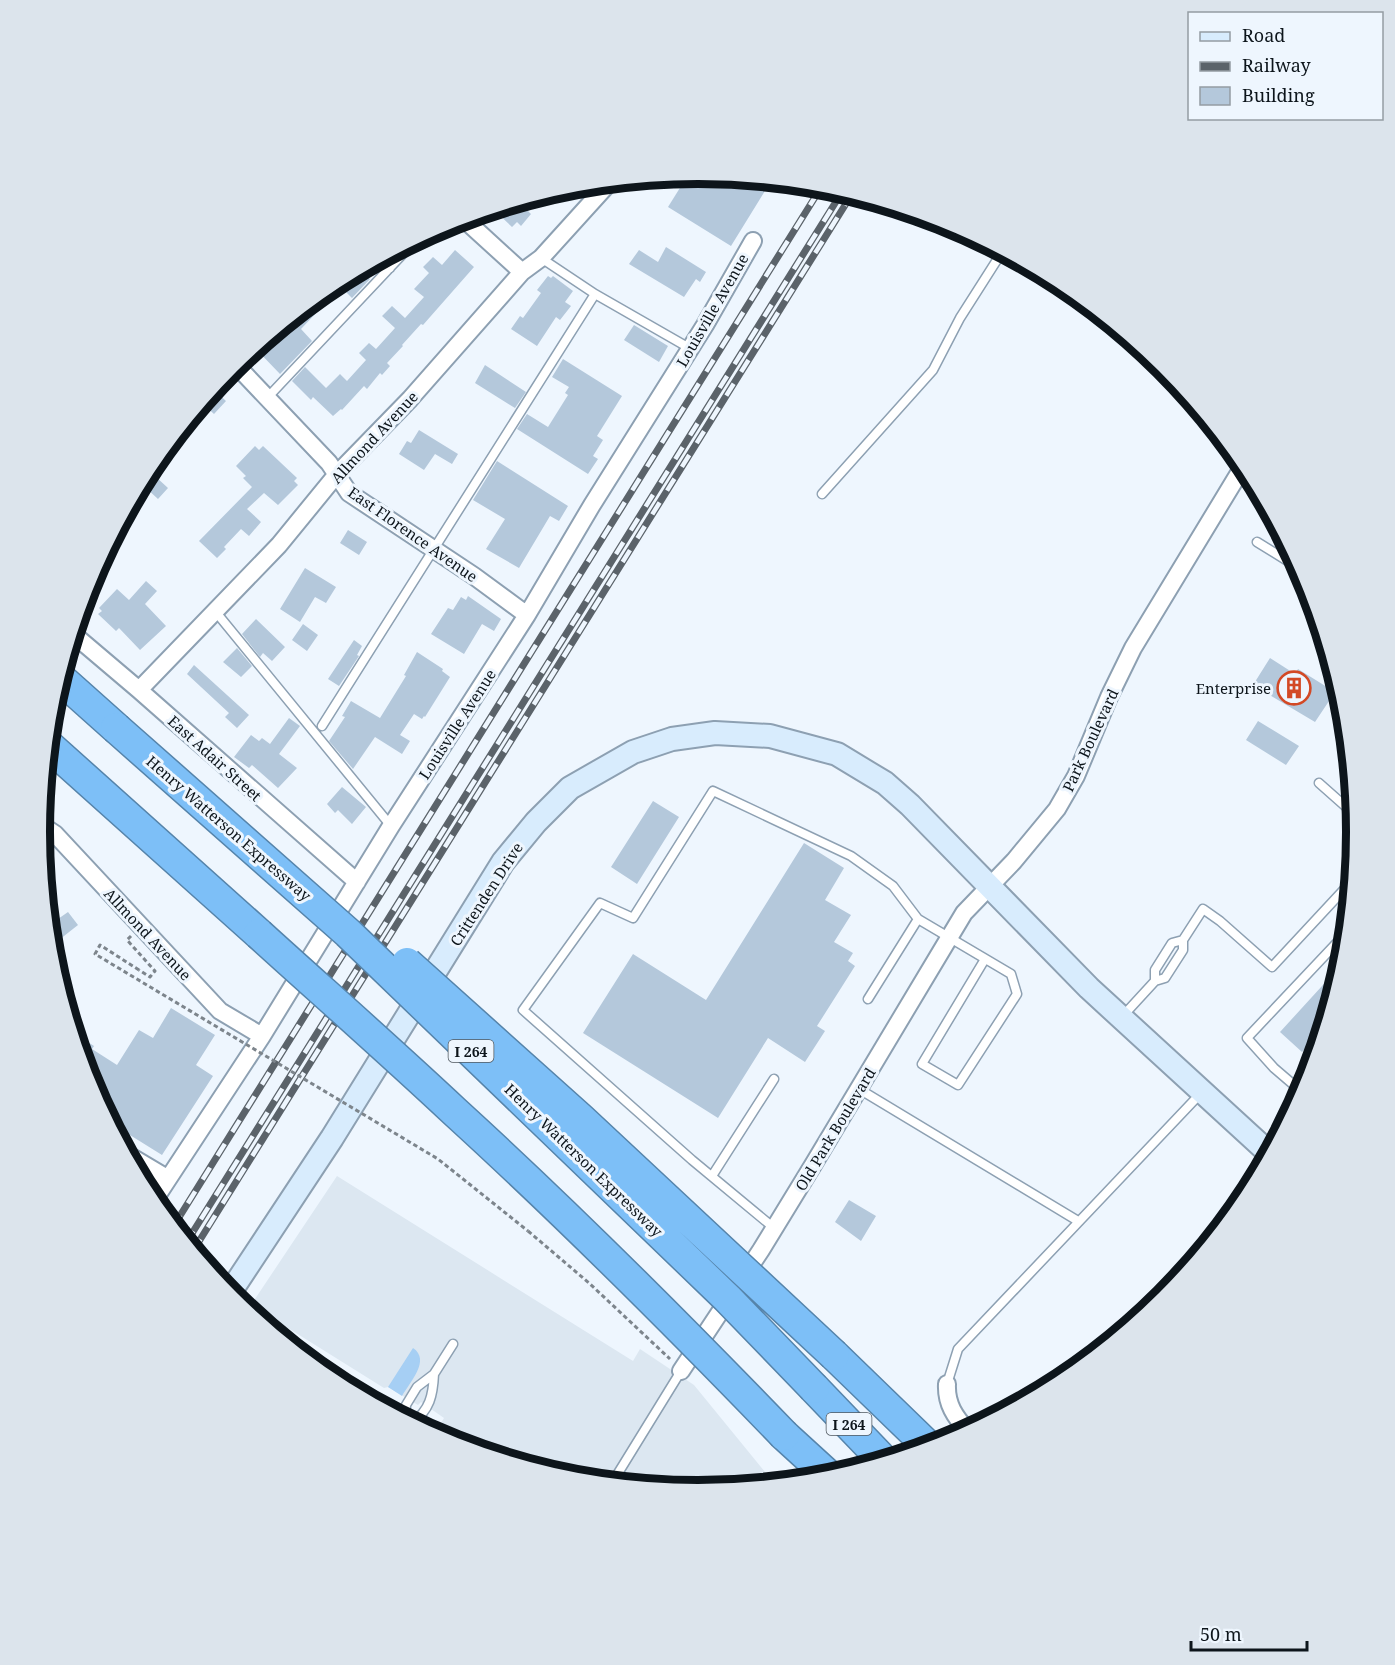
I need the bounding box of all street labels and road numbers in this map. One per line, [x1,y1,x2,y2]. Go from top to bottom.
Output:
street label: Louisville Avenue [671,250,753,370]
street label: Allmond Avenue [326,387,422,487]
street label: East Florence Avenue [344,482,482,586]
street label: Louisville Avenue [414,665,500,783]
street label: Park Boulevard [1057,685,1123,795]
street label: East Adair Street [164,711,266,805]
street label: Henry Watterson Expressway [142,751,316,905]
street label: Crittenden Drive [445,838,527,950]
street label: Allmond Avenue [100,884,196,984]
road number: I 264 [448,1040,494,1062]
street label: Old Park Boulevard [790,1064,880,1194]
street label: Henry Watterson Expressway [501,1079,668,1241]
road number: I 264 [826,1413,872,1435]

